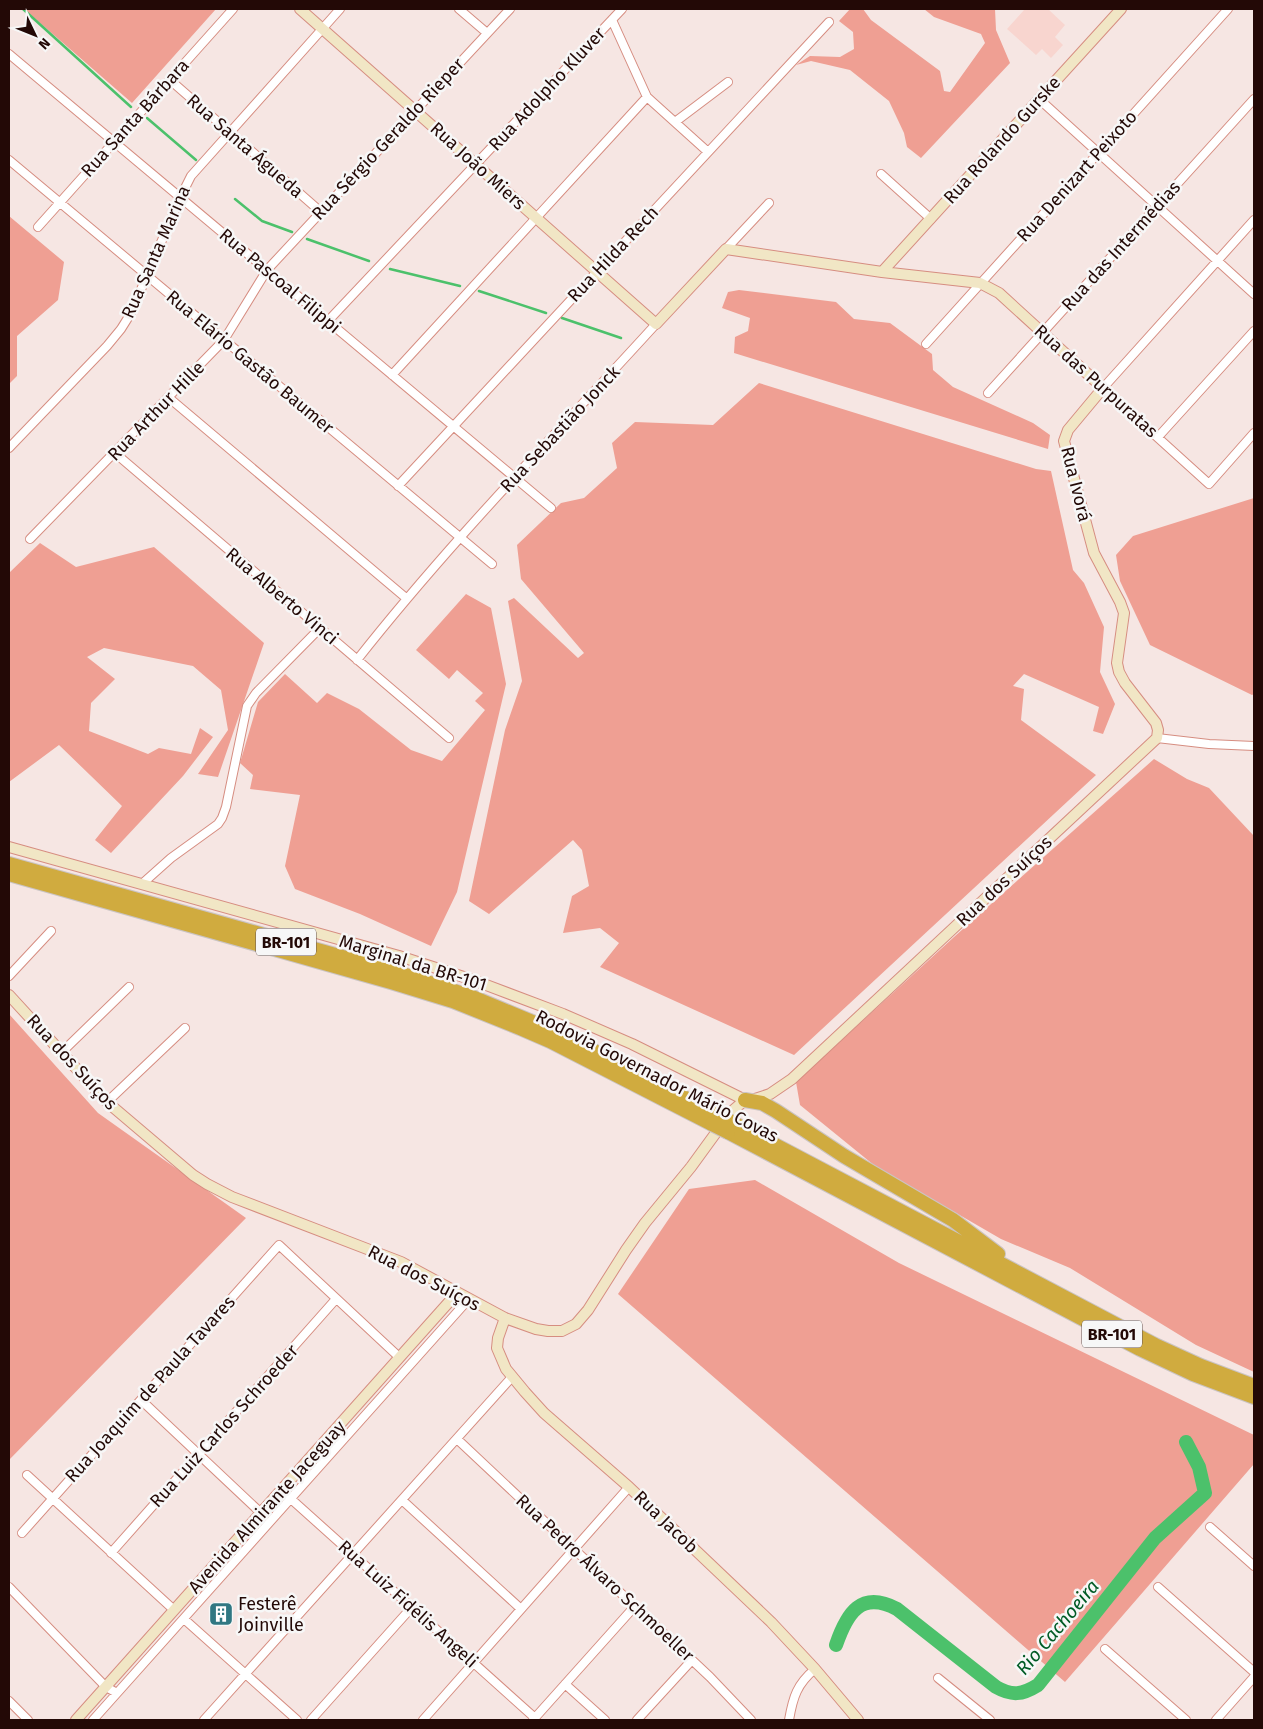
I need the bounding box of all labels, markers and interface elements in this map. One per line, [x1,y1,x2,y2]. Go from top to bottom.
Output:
north arrow [10,10,60,60]
street label: Rua Adolpho Kluver [484,23,610,155]
text: N [35,34,54,53]
street label: Rua Sérgio Geraldo Rieper [307,53,469,225]
street label: Rua Santa Bárbara [76,54,194,182]
street label: Rua Rolando Gurske [939,72,1065,208]
street label: Rua Santa Águeda [182,89,308,203]
street label: Rua Denizart Peixoto [1012,106,1142,246]
street label: Rua João Miers [426,117,530,215]
street label: Rua das Intermédias [1057,176,1185,316]
street label: Rua Santa Marina [117,182,195,322]
street label: Rua Hilda Rech [563,201,663,307]
street label: Rua Pascoal Filippi [215,224,345,338]
street label: Rua Elário Gastão Baumer [162,285,338,439]
street label: Rua das Purpuratas [1030,320,1162,442]
street label: Rua Arthur Hille [103,357,209,465]
street label: Rua Sebastião Jonck [496,361,625,497]
street label: Rua Ivorá [1056,444,1096,524]
street label: Rua Alberto Vinci [221,543,343,649]
street label: Rua dos Suíços [952,831,1056,931]
road number: BR-101 [256,929,316,956]
street label: Marginal da BR-101 [337,930,489,996]
street label: Rodovia Governador Mário Covas [532,1005,782,1147]
street label: Rua dos Suíços [22,1010,122,1114]
street label: Rua dos Suíços [364,1240,484,1316]
street label: Rua Joaquim de Paula Tavares [60,1291,240,1487]
road number: BR-101 [1082,1320,1142,1348]
street label: Rua Luiz Carlos Schroeder [145,1340,303,1512]
street label: Avenida Almirante Jaceguay [184,1416,350,1598]
street label: Rua Jacob [629,1486,703,1558]
street label: Rua Pedro Álvaro Schmoeller [511,1489,699,1666]
street label: Rua Luiz Fidélis Angeli [334,1536,482,1672]
water label: Rio Cachoeira [1011,1575,1104,1680]
place label: Festerê Joinville [238,1593,304,1636]
building icon: Festerê Joinville [208,1601,234,1627]

